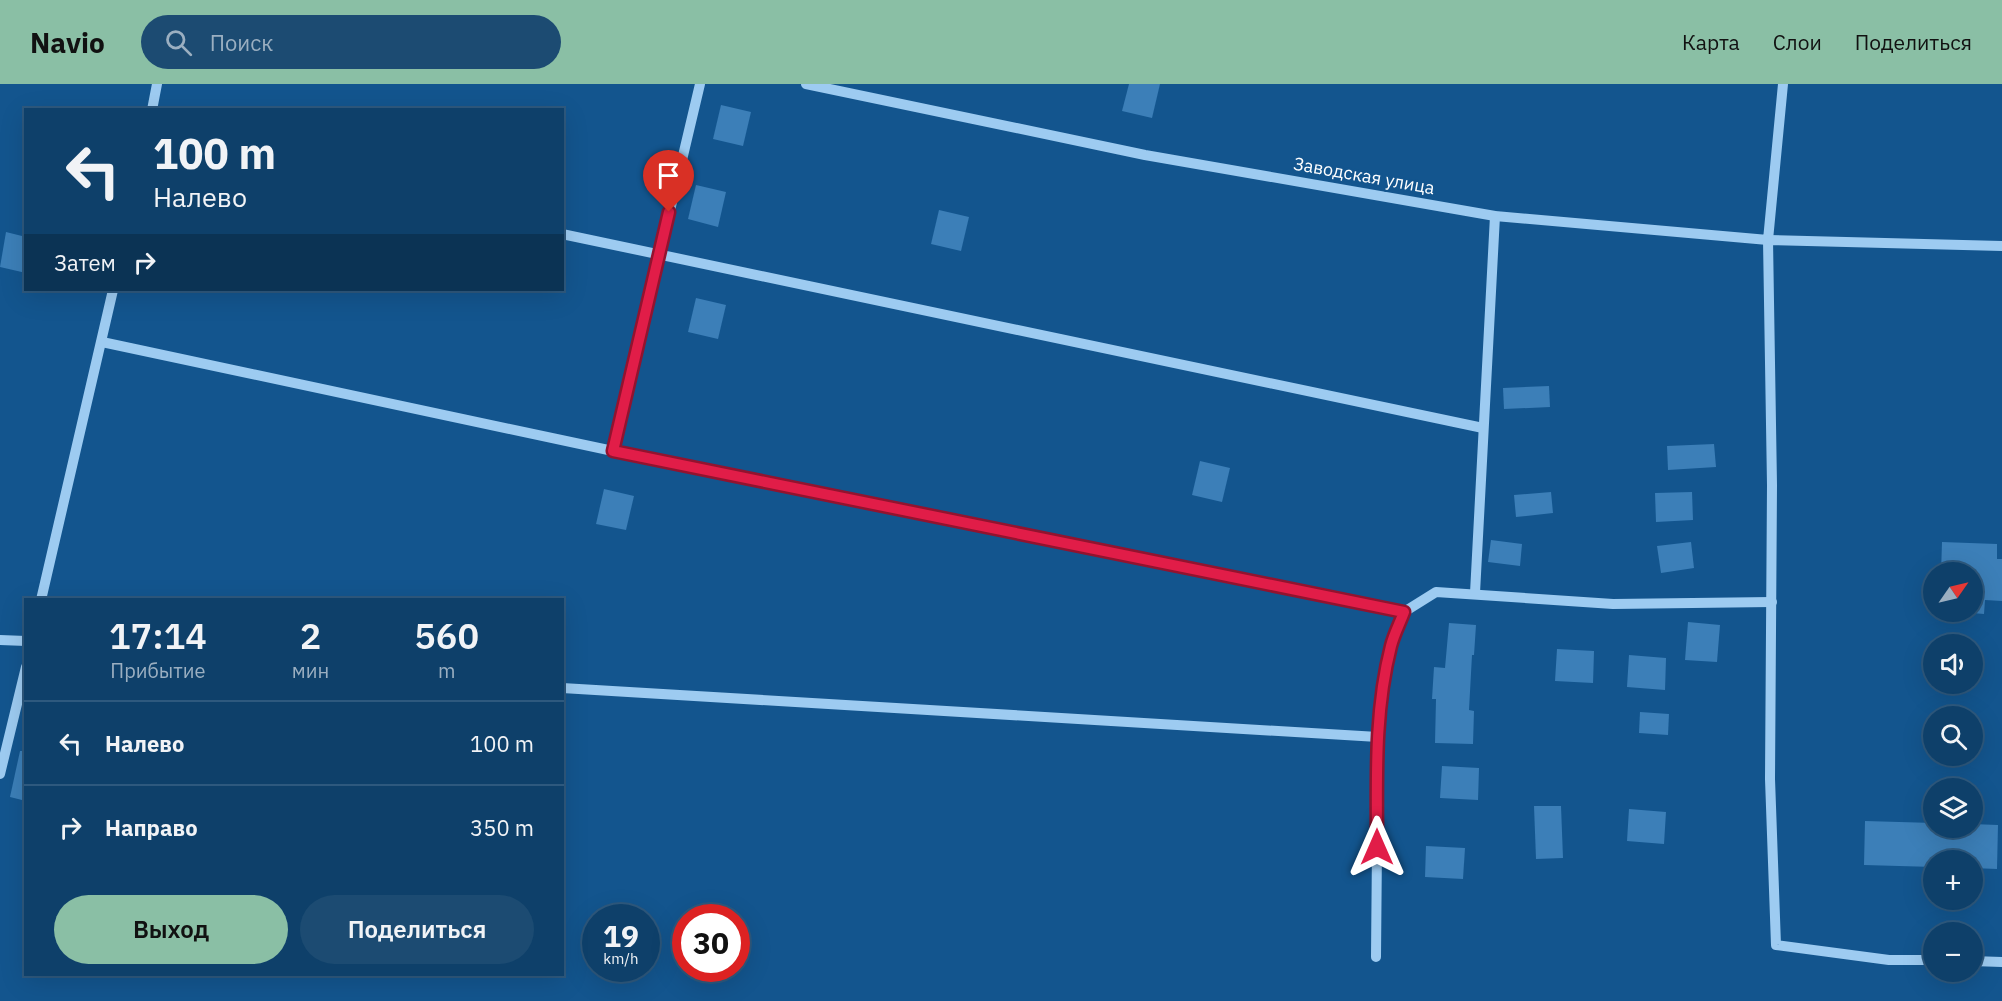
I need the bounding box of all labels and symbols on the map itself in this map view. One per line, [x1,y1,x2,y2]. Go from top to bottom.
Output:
pin [643,150,694,212]
street label: Заводская улица [1292,152,1437,199]
north arrow [1923,562,1983,622]
position arrow [1345,815,1409,879]
speed limit sign: 30 [672,904,750,982]

